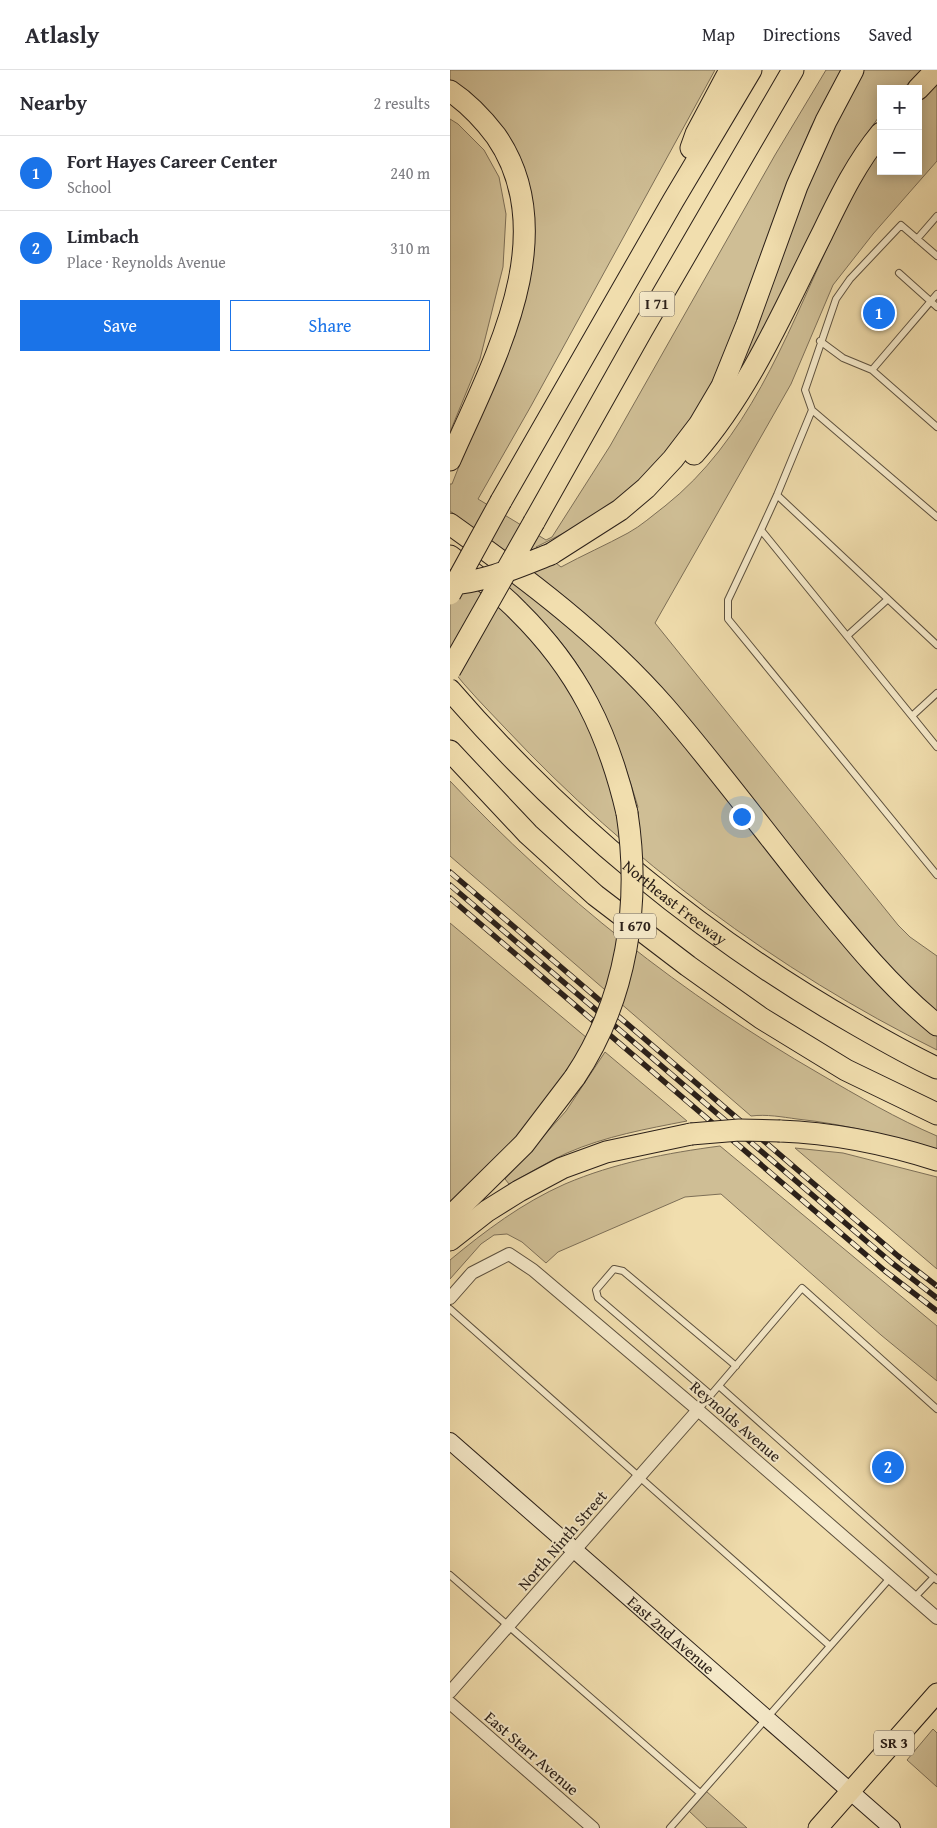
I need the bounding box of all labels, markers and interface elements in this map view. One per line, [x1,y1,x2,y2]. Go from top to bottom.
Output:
text: Atlasly [25,17,99,52]
text: Map [702,21,735,48]
text: Directions [763,21,840,48]
text: Saved [868,21,912,48]
map controls [877,85,922,175]
button: + [877,85,922,130]
text: Nearby [20,87,87,118]
text: 2 results [373,91,430,115]
button: − [877,130,922,175]
text: Fort Hayes Career Center [67,147,277,175]
text: 1 [32,161,40,185]
text: 240 m [390,161,430,185]
text: School [67,175,111,199]
text: Limbach [67,222,139,250]
text: 2 [32,236,40,260]
text: 310 m [390,236,430,260]
text: Place · Reynolds Avenue [67,250,226,274]
road number: I 71 [640,292,674,316]
pin: 1 [863,294,895,332]
button: Save [20,300,220,351]
button: Share [230,300,430,351]
your location [729,804,755,830]
street label: Northeast Freeway [618,854,732,951]
road number: I 670 [614,914,656,938]
street label: Reynolds Avenue [685,1375,787,1467]
pin: 2 [872,1448,904,1486]
street label: North Ninth Street [512,1484,613,1595]
street label: East 2nd Avenue [622,1590,720,1680]
street label: East Starr Avenue [480,1705,584,1801]
road number: SR 3 [874,1730,914,1756]

